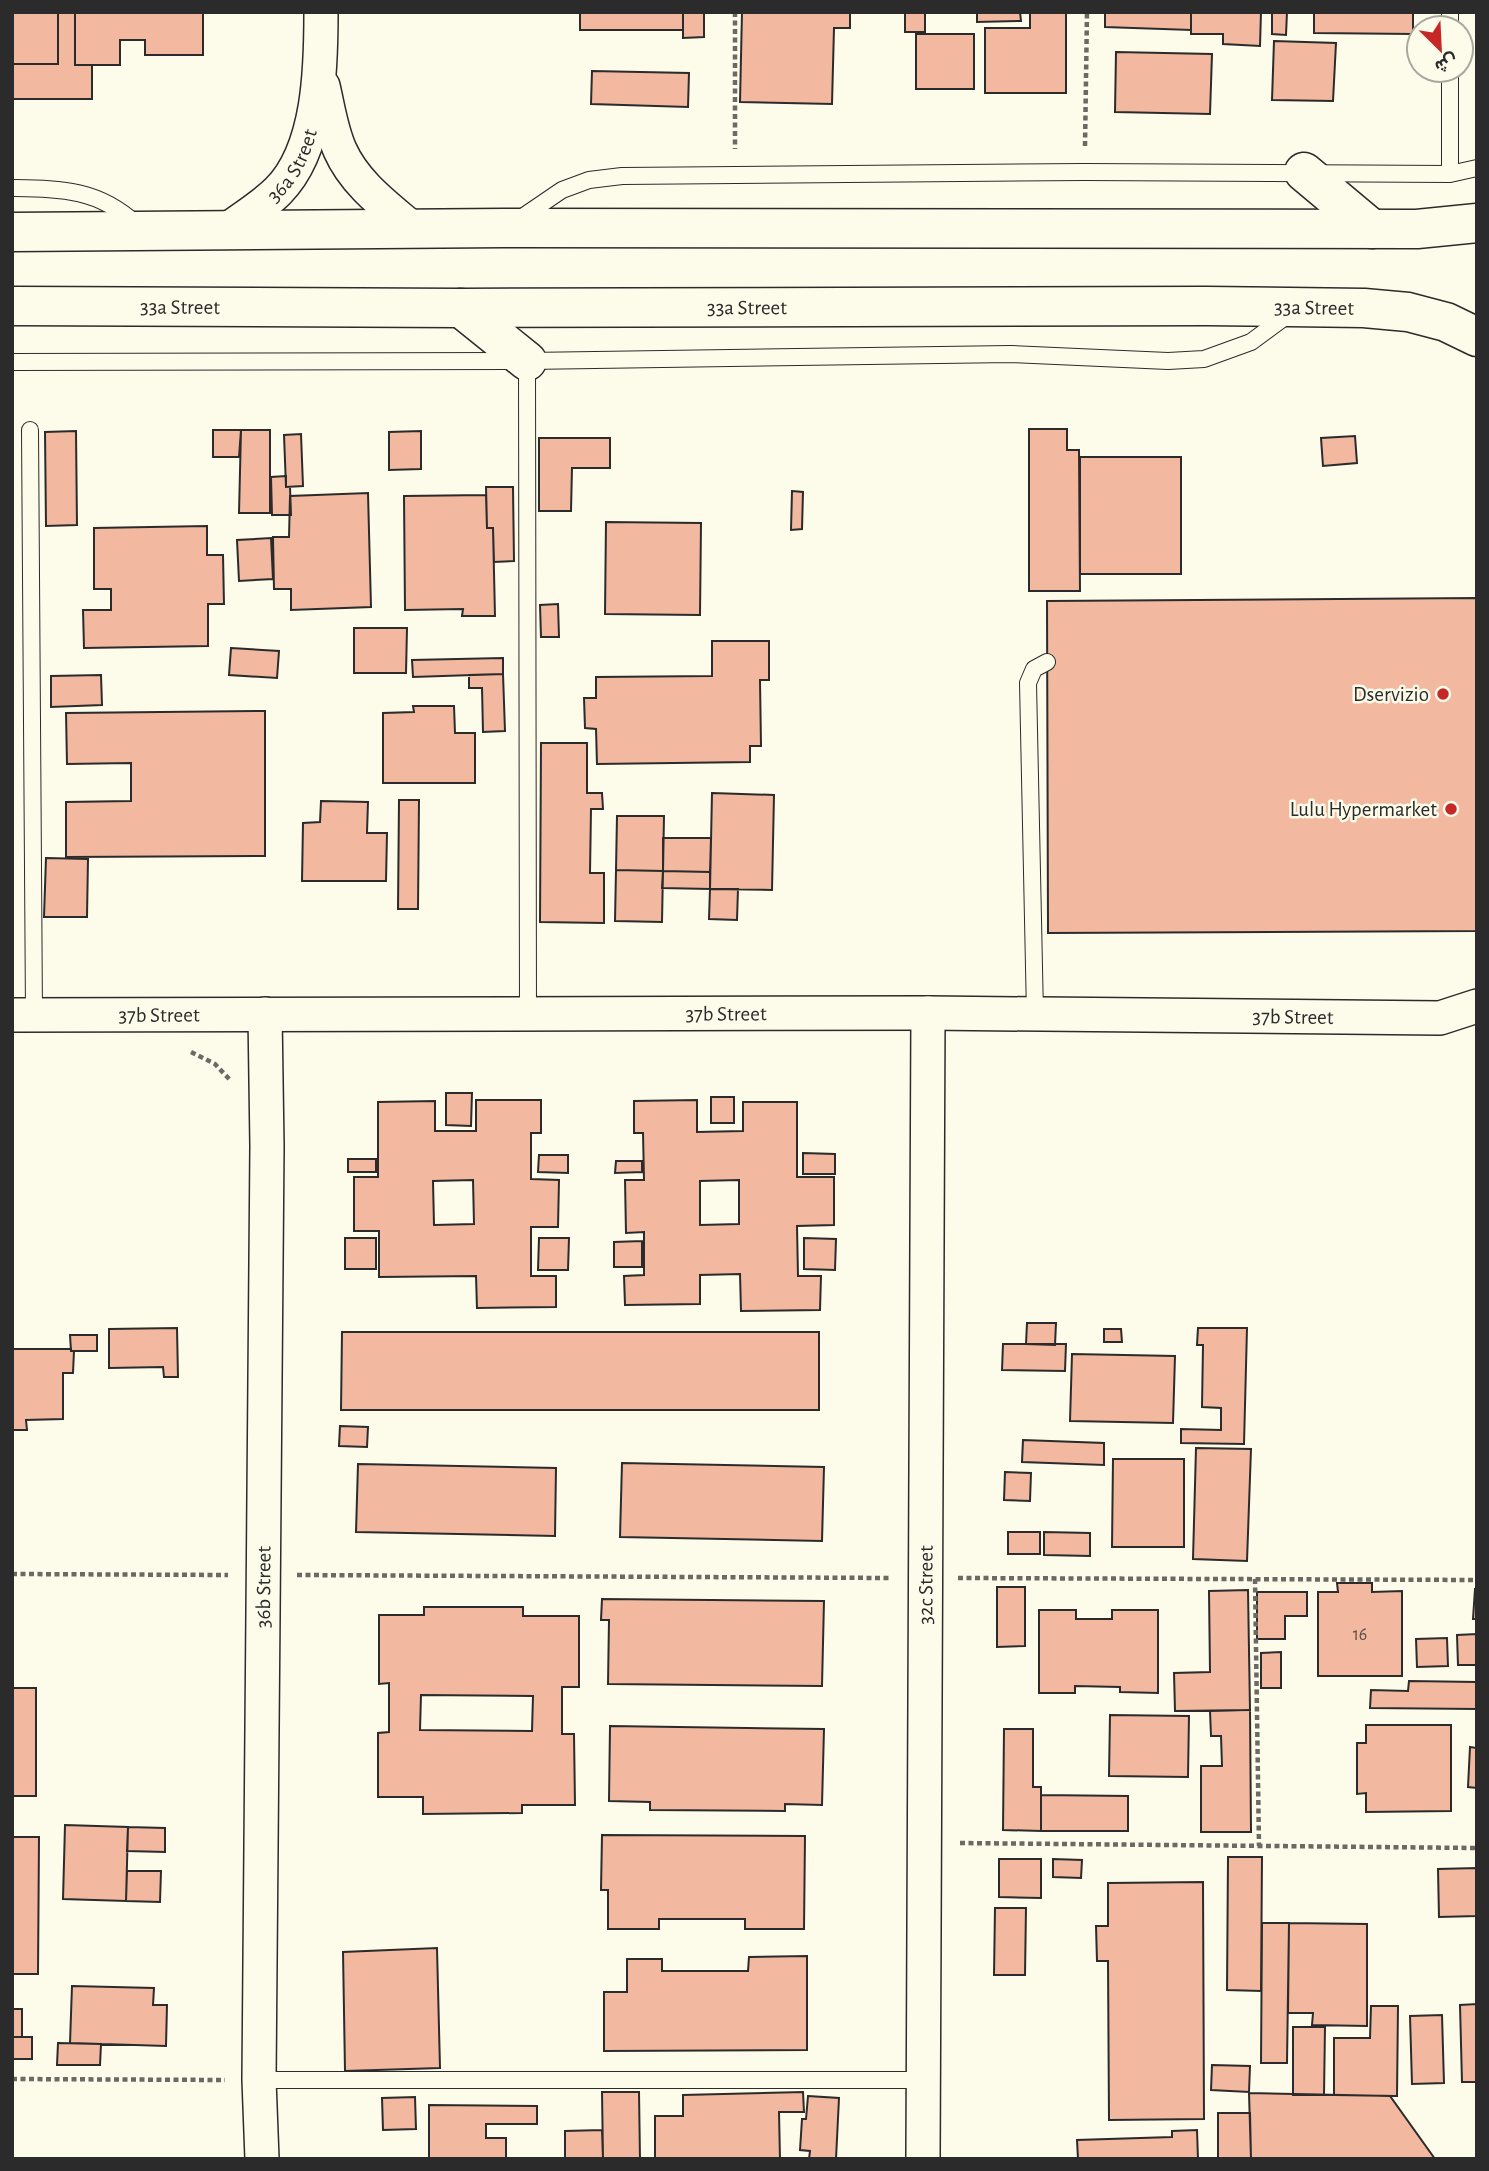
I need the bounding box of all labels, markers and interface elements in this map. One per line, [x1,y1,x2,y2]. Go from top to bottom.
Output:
north arrow [1405,14,1475,84]
text: ش [1431,49,1461,77]
street label: 36a Street [263,126,321,207]
street label: 33a Street [140,297,220,318]
street label: 33a Street [707,297,787,318]
street label: 33a Street [1274,297,1354,319]
place label: Dservizio [1353,684,1429,705]
marker: Dservizio [1435,686,1451,702]
place label: Lulu Hypermarket [1290,799,1437,820]
marker: Lulu Hypermarket [1443,801,1459,817]
street label: 37b Street [685,1003,767,1025]
street label: 37b Street [118,1005,200,1026]
street label: 37b Street [1252,1006,1334,1028]
street label: 32c Street [915,1545,937,1625]
street label: 36b Street [253,1546,275,1628]
house number: 16 [1353,1626,1367,1644]

